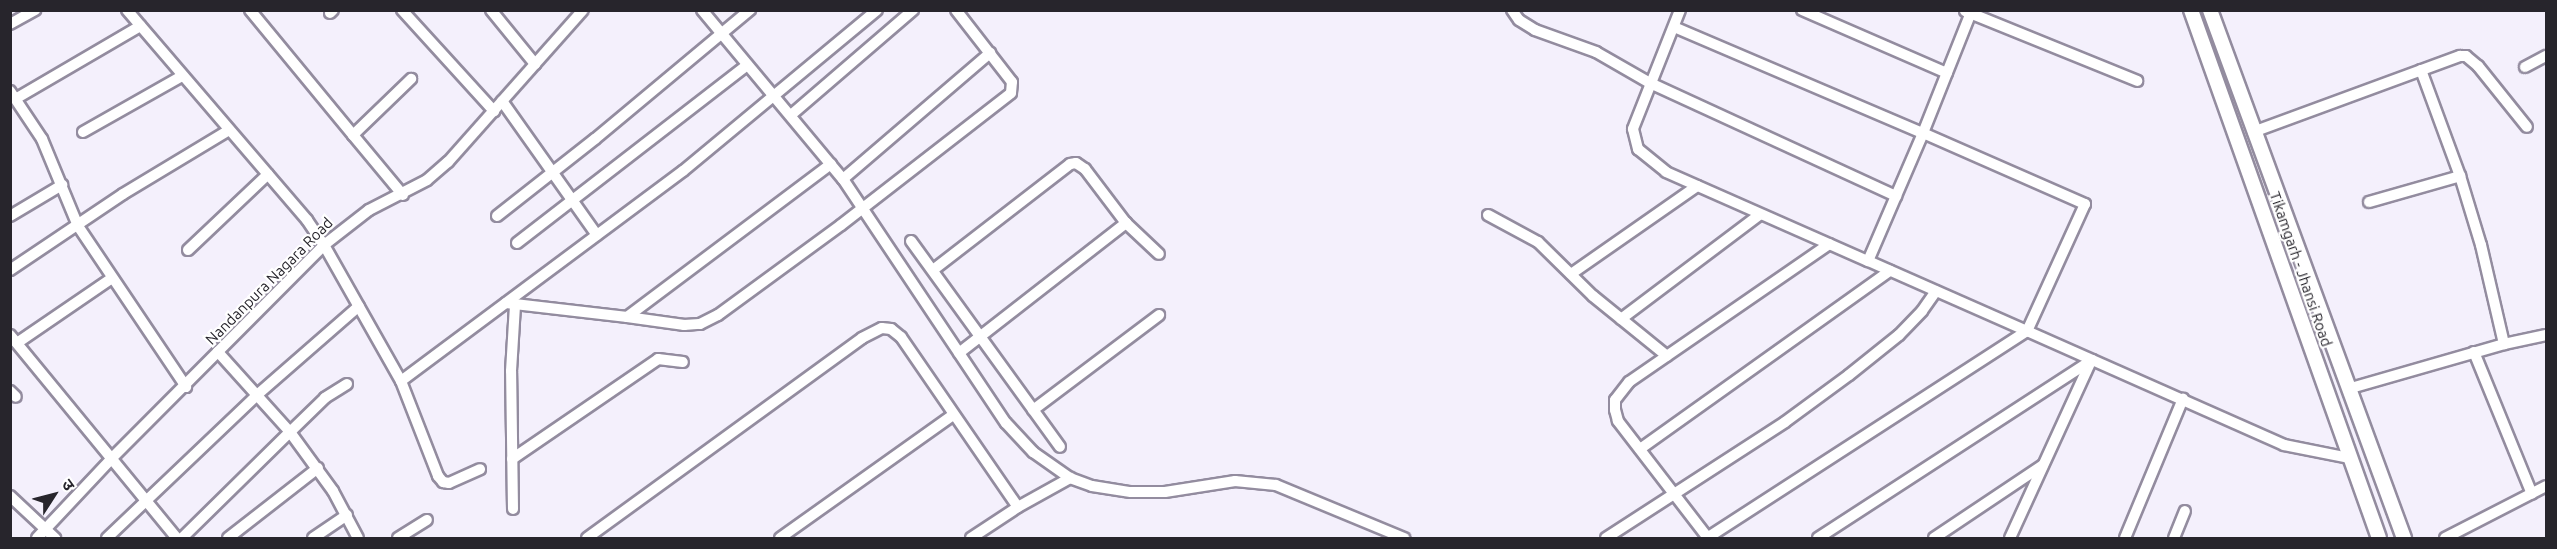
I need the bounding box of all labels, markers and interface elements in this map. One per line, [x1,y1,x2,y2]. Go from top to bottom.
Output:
street label: Tikamgarh - Jhansi Road [2266,189,2336,349]
street label: Nandanpura Nagara Road [202,214,336,348]
north arrow [24,465,84,525]
text: उ [59,475,79,494]

